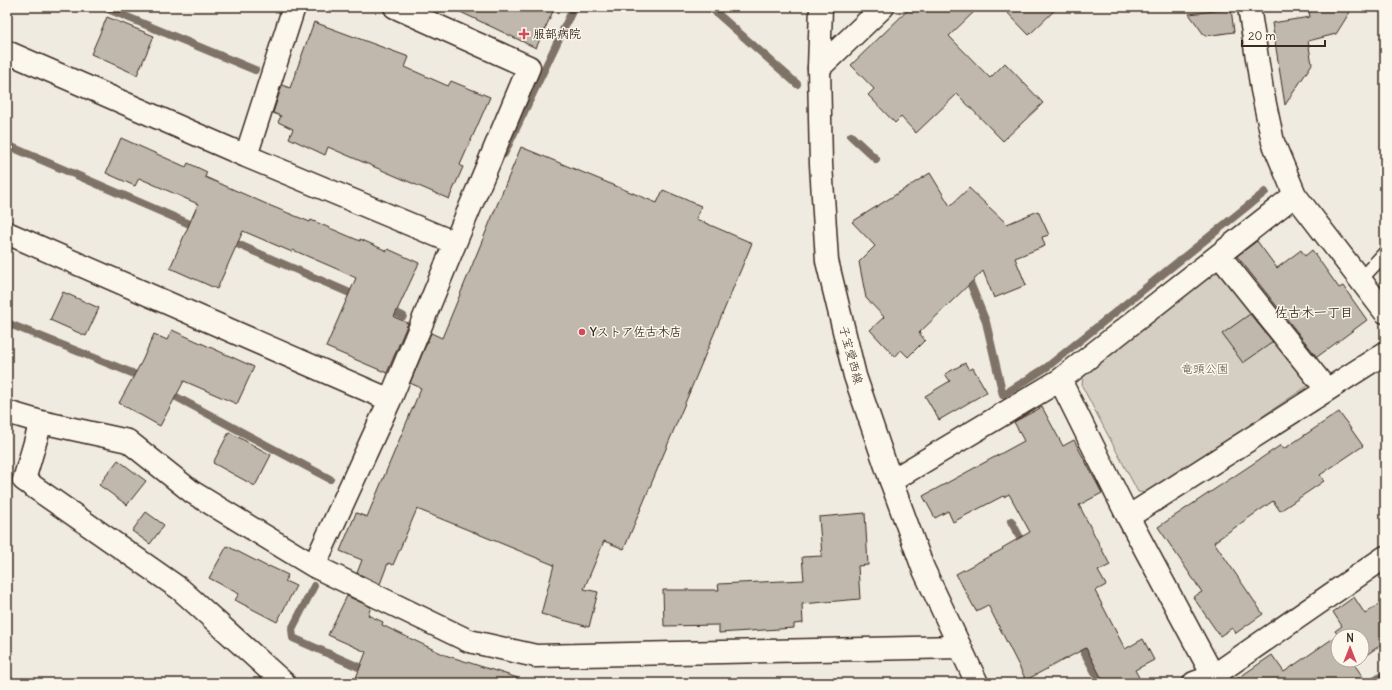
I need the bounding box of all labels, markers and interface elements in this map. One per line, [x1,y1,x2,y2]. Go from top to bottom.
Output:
scale bar [1242,22,1325,48]
place label: 服部病院 [533,26,581,41]
marker: 服部病院 [518,28,530,40]
text: 20 m [1248,28,1276,43]
district label: 佐古木一丁目 [1275,304,1353,321]
place label: Yストア佐古木店 [589,324,682,339]
street label: 子宝愛西線 [836,324,866,386]
marker: Yストア佐古木店 [577,327,587,337]
park label: 竜頭公園 [1181,361,1229,376]
north arrow [1330,628,1370,668]
text: N [1346,631,1354,645]

